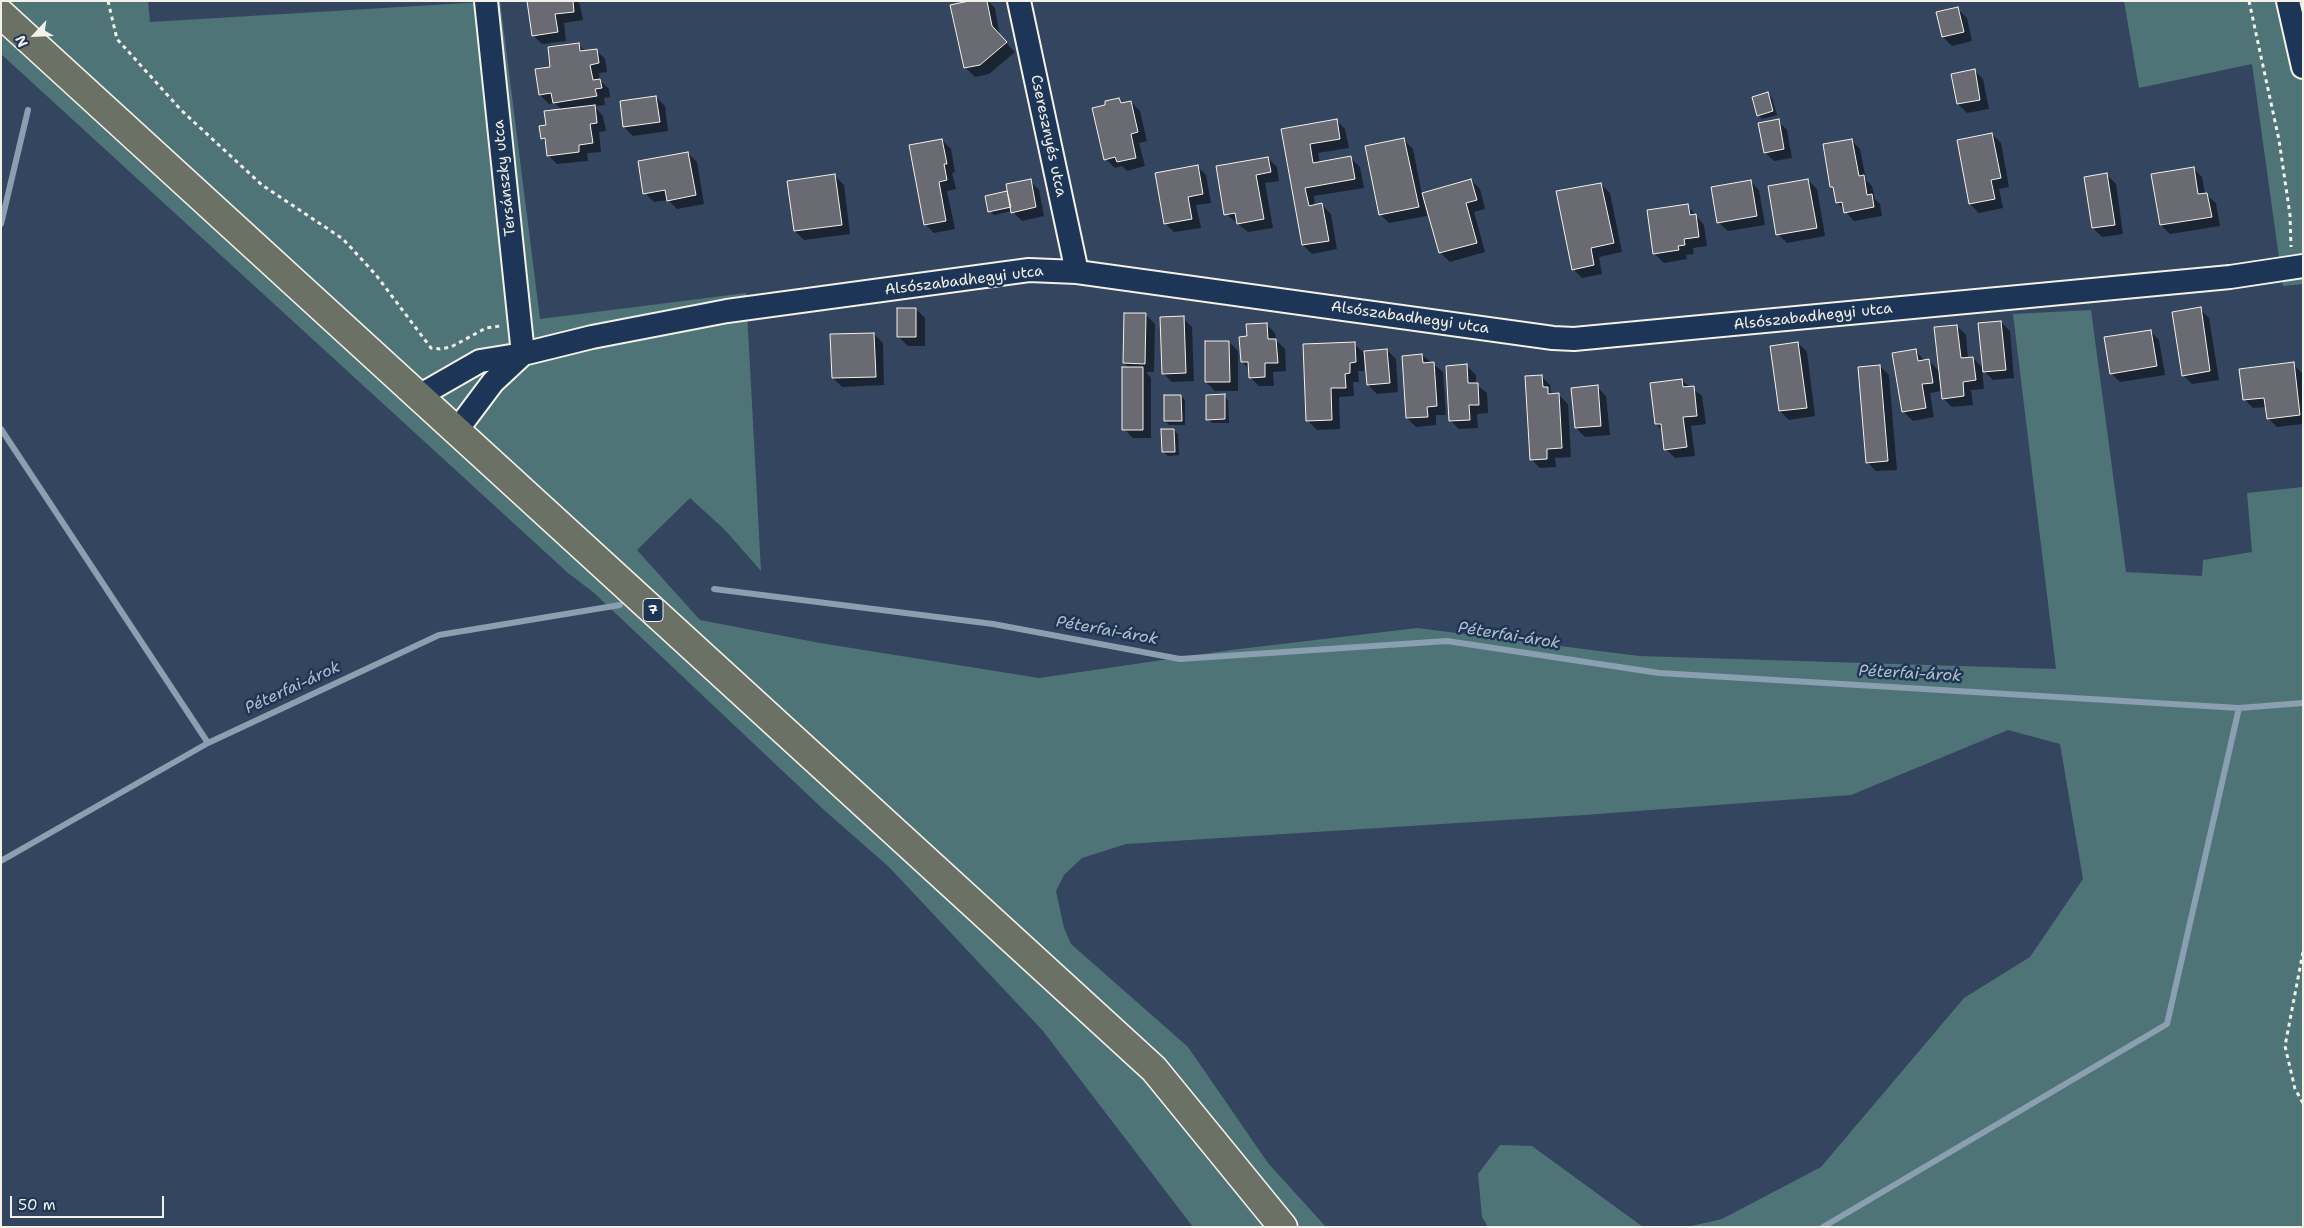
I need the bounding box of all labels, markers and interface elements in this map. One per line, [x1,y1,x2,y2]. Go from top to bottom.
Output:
north arrow [10,10,60,60]
text: N [11,33,32,50]
street label: Cseresznyés utca [1026,73,1070,199]
street label: Tersánszky utca [490,119,520,237]
street label: Alsószabadhegyi utca [884,262,1044,300]
street label: Alsószabadhegyi utca [1330,298,1490,338]
street label: Alsószabadhegyi utca [1733,300,1893,334]
road number: 7 [643,598,663,622]
water label: Péterfai-árok [1055,613,1159,649]
water label: Péterfai-árok [1457,618,1561,654]
water label: Péterfai-árok [242,658,344,718]
water label: Péterfai-árok [1858,662,1962,686]
scale bar [12,1186,166,1218]
text: 50 m [18,1195,56,1215]

